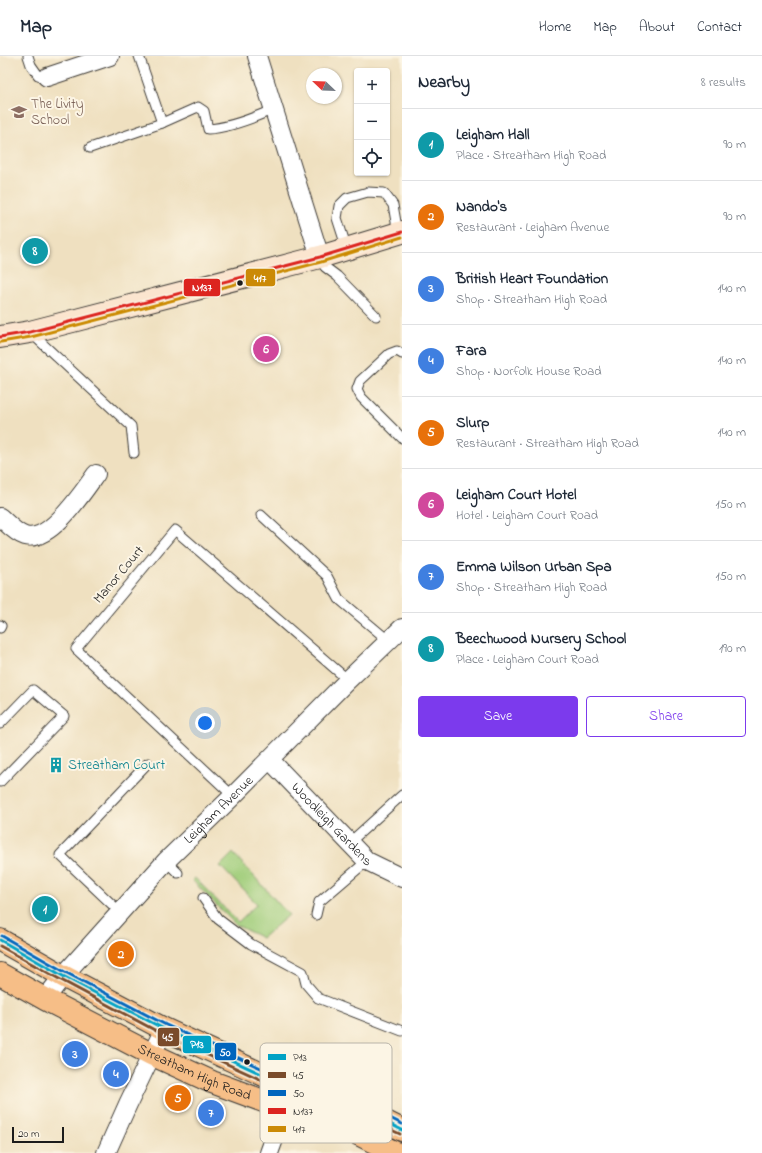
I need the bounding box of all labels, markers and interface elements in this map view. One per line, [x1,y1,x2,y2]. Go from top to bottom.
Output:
text: Map [20,14,52,41]
text: Home [539,17,571,38]
text: Map [593,17,617,38]
text: About [639,17,675,38]
text: Contact [697,17,742,38]
north arrow [306,68,342,104]
map controls [354,68,390,176]
button: + [354,68,390,104]
text: Nearby [418,70,470,95]
text: 8 results [701,73,746,92]
place label: The Livity School [31,94,84,131]
school or university icon: The Livity School [10,103,28,121]
button: − [354,104,390,140]
text: Leigham Hall [456,124,530,146]
text: 1 [429,135,433,154]
text: 90 m [723,135,746,154]
button: locate [354,140,390,176]
text: Place · Streatham High Road [456,146,606,165]
text: Nando's [456,196,507,218]
text: 2 [428,207,434,226]
text: 90 m [723,207,746,226]
text: Restaurant · Leigham Avenue [456,218,609,237]
pin: 8 [22,236,48,266]
line badge: 417 [245,268,276,287]
text: British Heart Foundation [456,268,608,290]
text: 417 [253,271,267,287]
line badge: N137 [183,278,221,297]
unlabelled marker [235,278,245,288]
text: 3 [428,279,434,298]
text: 140 m [718,279,746,298]
text: N137 [192,280,212,296]
text: Shop · Streatham High Road [456,290,607,309]
pin: 6 [253,334,279,364]
text: Fara [456,340,487,362]
text: 4 [428,351,434,370]
text: 140 m [718,351,746,370]
text: Shop · Norfolk House Road [456,362,602,381]
text: Slurp [456,412,490,434]
text: 5 [427,423,435,442]
text: 140 m [718,423,746,442]
text: Restaurant · Streatham High Road [456,434,639,453]
text: Leigham Court Hotel [456,484,577,506]
text: 6 [428,495,434,514]
text: 150 m [715,495,746,514]
text: Hotel · Leigham Court Road [456,506,598,525]
street label: Manor Court [88,541,150,609]
text: Emma Wilson Urban Spa [456,556,612,578]
text: 7 [428,567,434,586]
text: 150 m [715,567,746,586]
text: Shop · Streatham High Road [456,578,607,597]
text: Beechwood Nursery School [456,628,626,650]
text: 8 [429,639,433,658]
text: 190 m [719,639,746,658]
text: Place · Leigham Court Road [456,650,599,669]
button: Save [418,696,578,737]
button: Share [586,696,746,737]
your location [195,713,215,733]
place label: Streatham Court [68,755,165,776]
building icon: Streatham Court [47,756,65,774]
street label: Leigham Avenue [179,770,259,849]
street label: Woodleigh Gardens [286,778,375,872]
pin: 1 [32,894,58,924]
pin: 2 [108,939,134,969]
line badge: 45 [157,1027,180,1047]
text: 45 [162,1030,174,1046]
line badge: P13 [182,1035,212,1054]
text: P13 [189,1037,204,1053]
street label: Streatham High Road [134,1038,254,1106]
pin: 3 [62,1039,88,1069]
line badge: 50 [214,1042,237,1061]
legend [260,1043,392,1143]
text: 50 [219,1045,231,1061]
text: P13 [293,1050,307,1066]
unlabelled marker [242,1057,252,1067]
pin: 4 [103,1059,129,1089]
text: 45 [293,1068,304,1084]
pin: 5 [165,1083,191,1113]
text: 50 [293,1086,304,1102]
pin: 7 [198,1098,224,1128]
text: N137 [293,1104,313,1120]
text: 417 [293,1122,306,1138]
scale bar [12,1125,64,1144]
text: 20 m [18,1126,40,1142]

